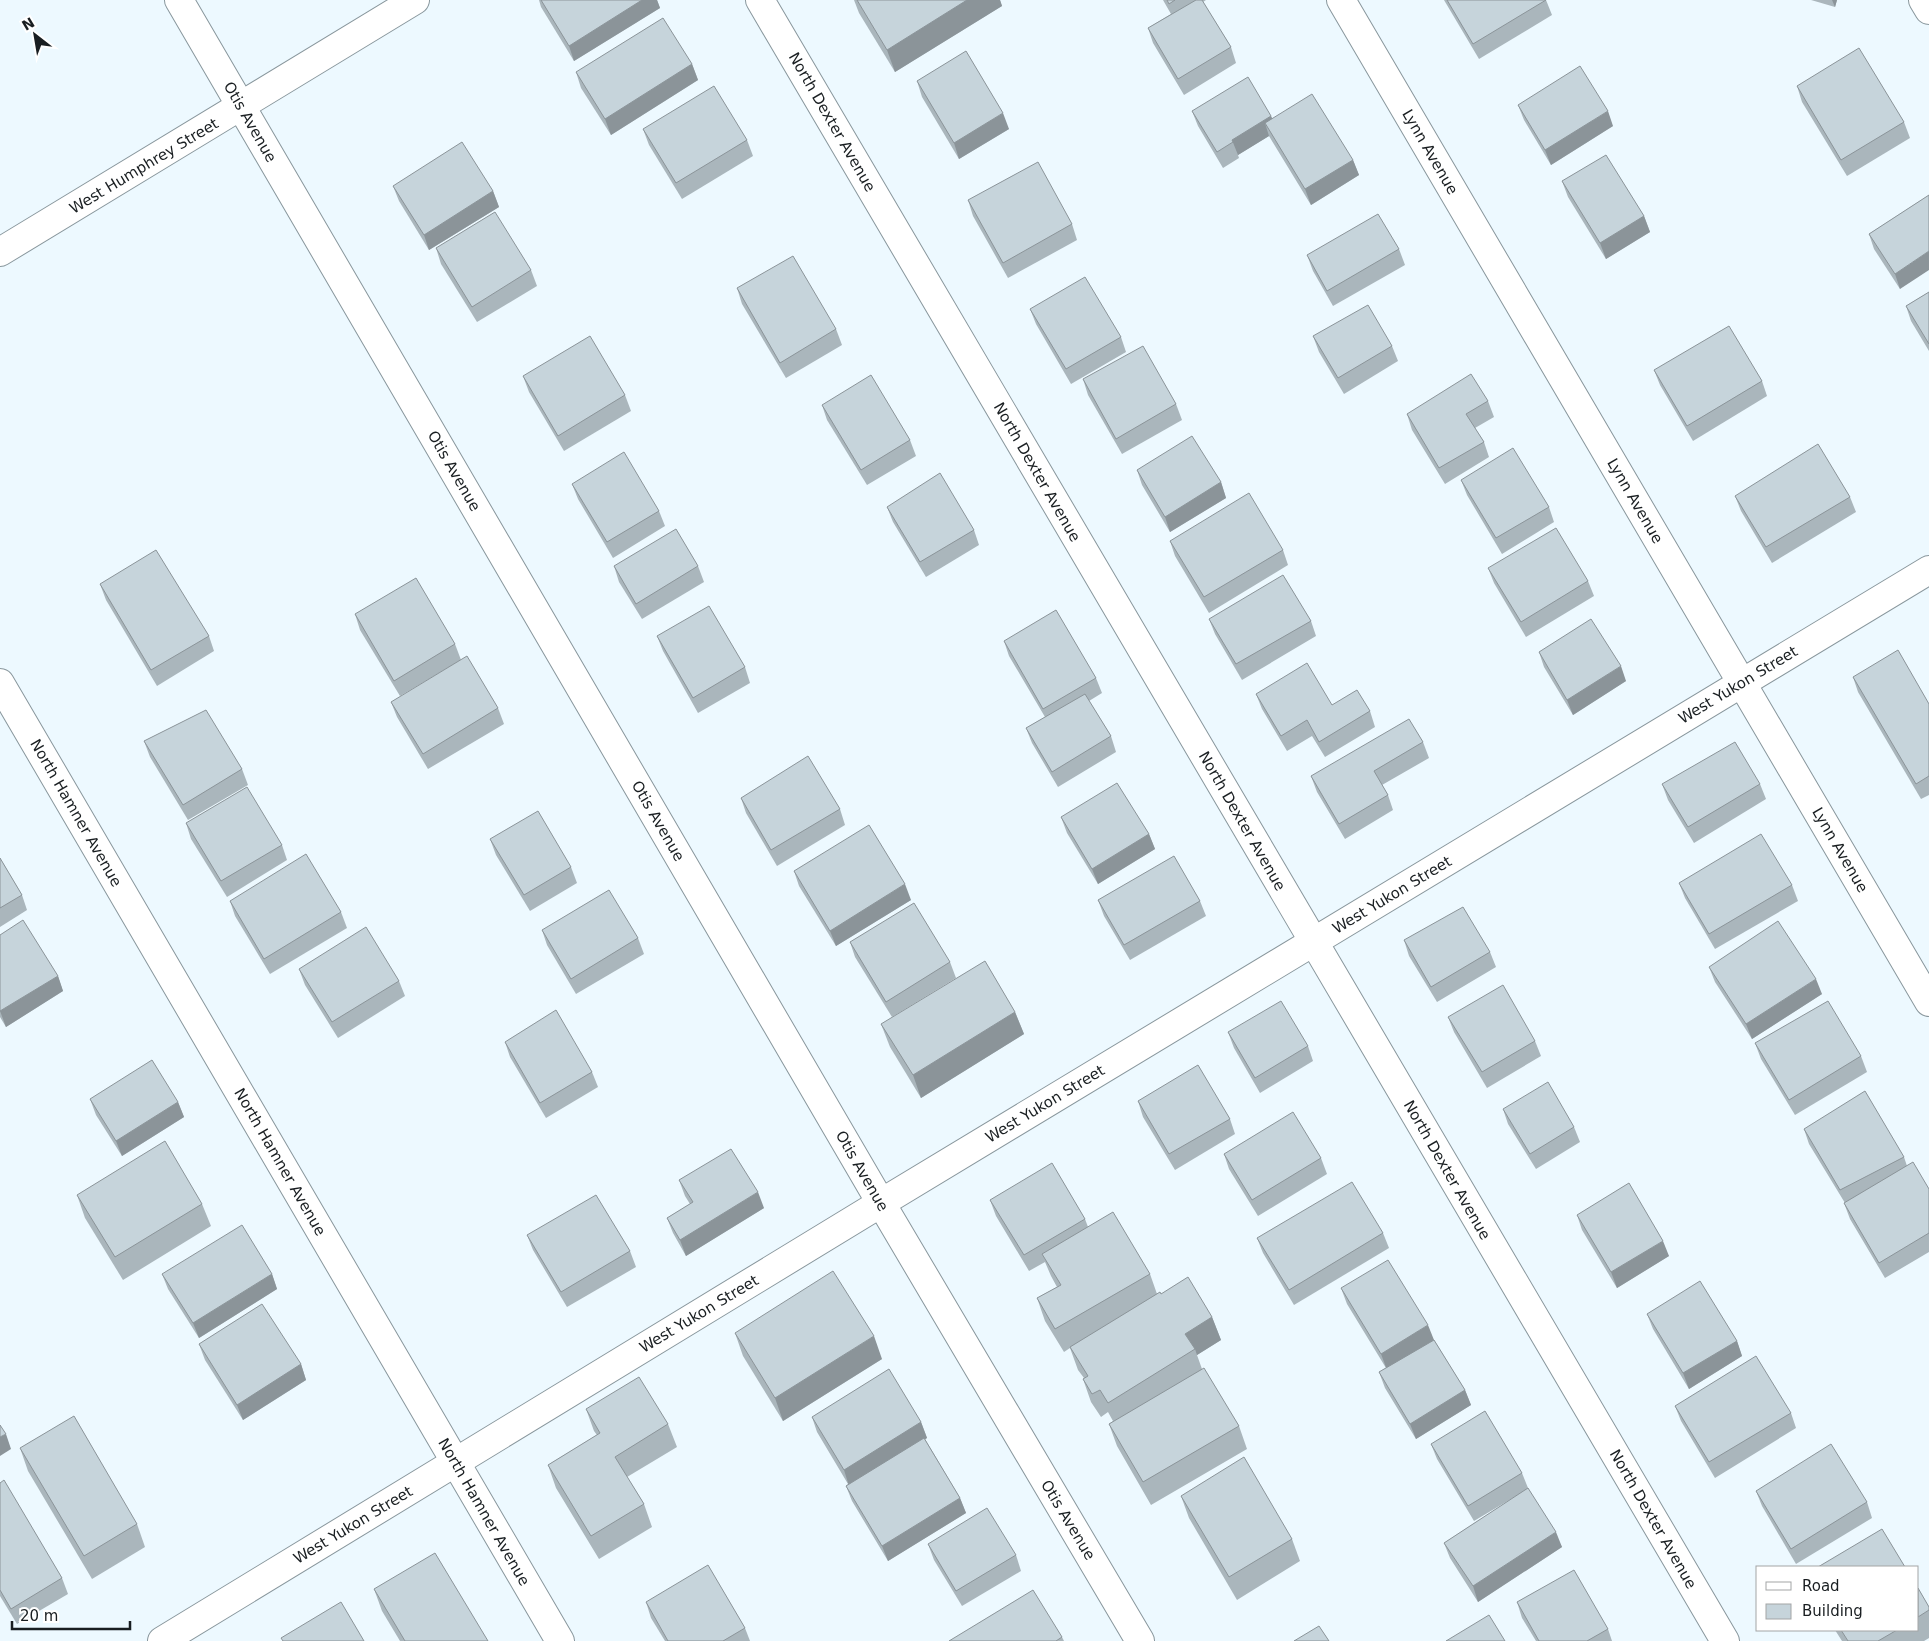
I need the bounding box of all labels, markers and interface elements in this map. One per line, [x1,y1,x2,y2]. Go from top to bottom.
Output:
north arrow [10,10,60,60]
text: N [19,14,37,34]
street label: North Dexter Avenue [785,49,879,195]
street label: Otis Avenue [220,78,280,166]
street label: Lynn Avenue [1398,106,1462,198]
street label: West Humphrey Street [66,114,222,218]
street label: North Dexter Avenue [990,399,1084,545]
street label: Otis Avenue [424,427,484,515]
street label: Lynn Avenue [1603,455,1667,547]
street label: West Yukon Street [1675,642,1801,728]
street label: North Hamner Avenue [26,736,126,890]
street label: North Dexter Avenue [1195,748,1289,894]
street label: Otis Avenue [628,777,688,865]
street label: Lynn Avenue [1808,804,1872,896]
street label: West Yukon Street [1329,852,1455,938]
street label: West Yukon Street [982,1061,1108,1147]
street label: North Hamner Avenue [230,1085,330,1239]
street label: North Dexter Avenue [1400,1097,1494,1243]
street label: Otis Avenue [832,1127,892,1215]
street label: West Yukon Street [636,1271,762,1357]
street label: North Hamner Avenue [434,1435,534,1589]
street label: North Dexter Avenue [1606,1446,1700,1592]
street label: Otis Avenue [1037,1477,1099,1563]
street label: West Yukon Street [290,1482,416,1568]
legend [1756,1566,1919,1631]
text: Road [1802,1577,1840,1595]
scale bar [12,1598,130,1630]
text: Building [1802,1602,1863,1620]
text: 20 m [20,1607,58,1625]

